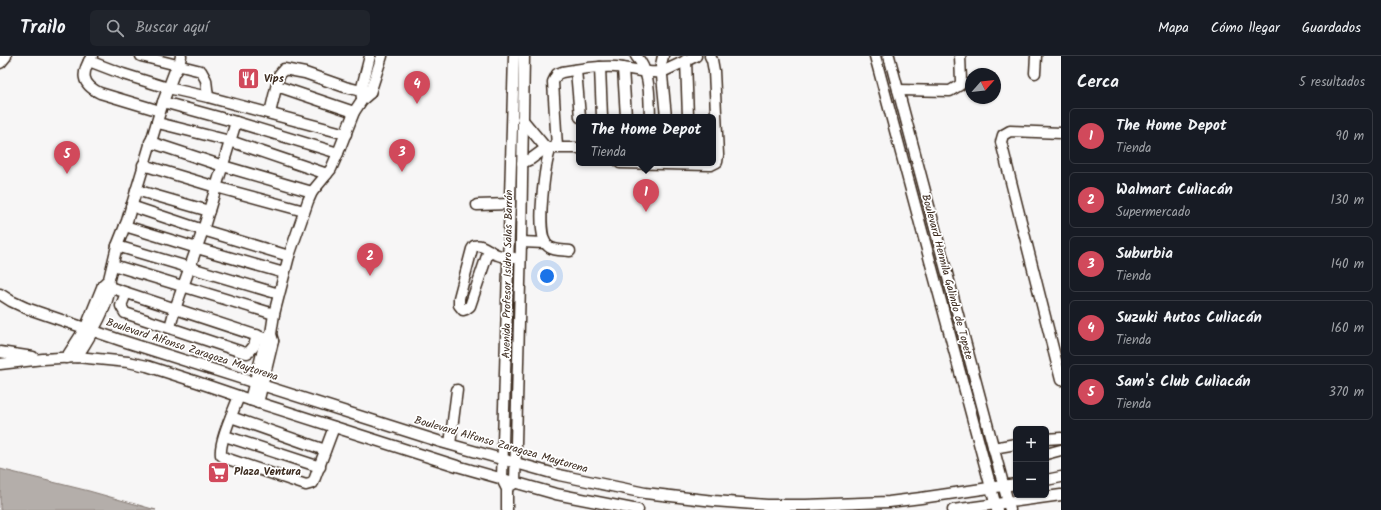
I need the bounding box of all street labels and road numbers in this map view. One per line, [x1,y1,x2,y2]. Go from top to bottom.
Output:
street label: Avenida Profesor Isidro Salas Barrón [498,189,518,358]
street label: Boulevard Hermila Galindo de Topete [916,192,978,362]
street label: Boulevard Alfonso Zaragoza Maytorena [104,314,280,386]
street label: Boulevard Alfonso Zaragoza Maytorena [412,412,590,478]

